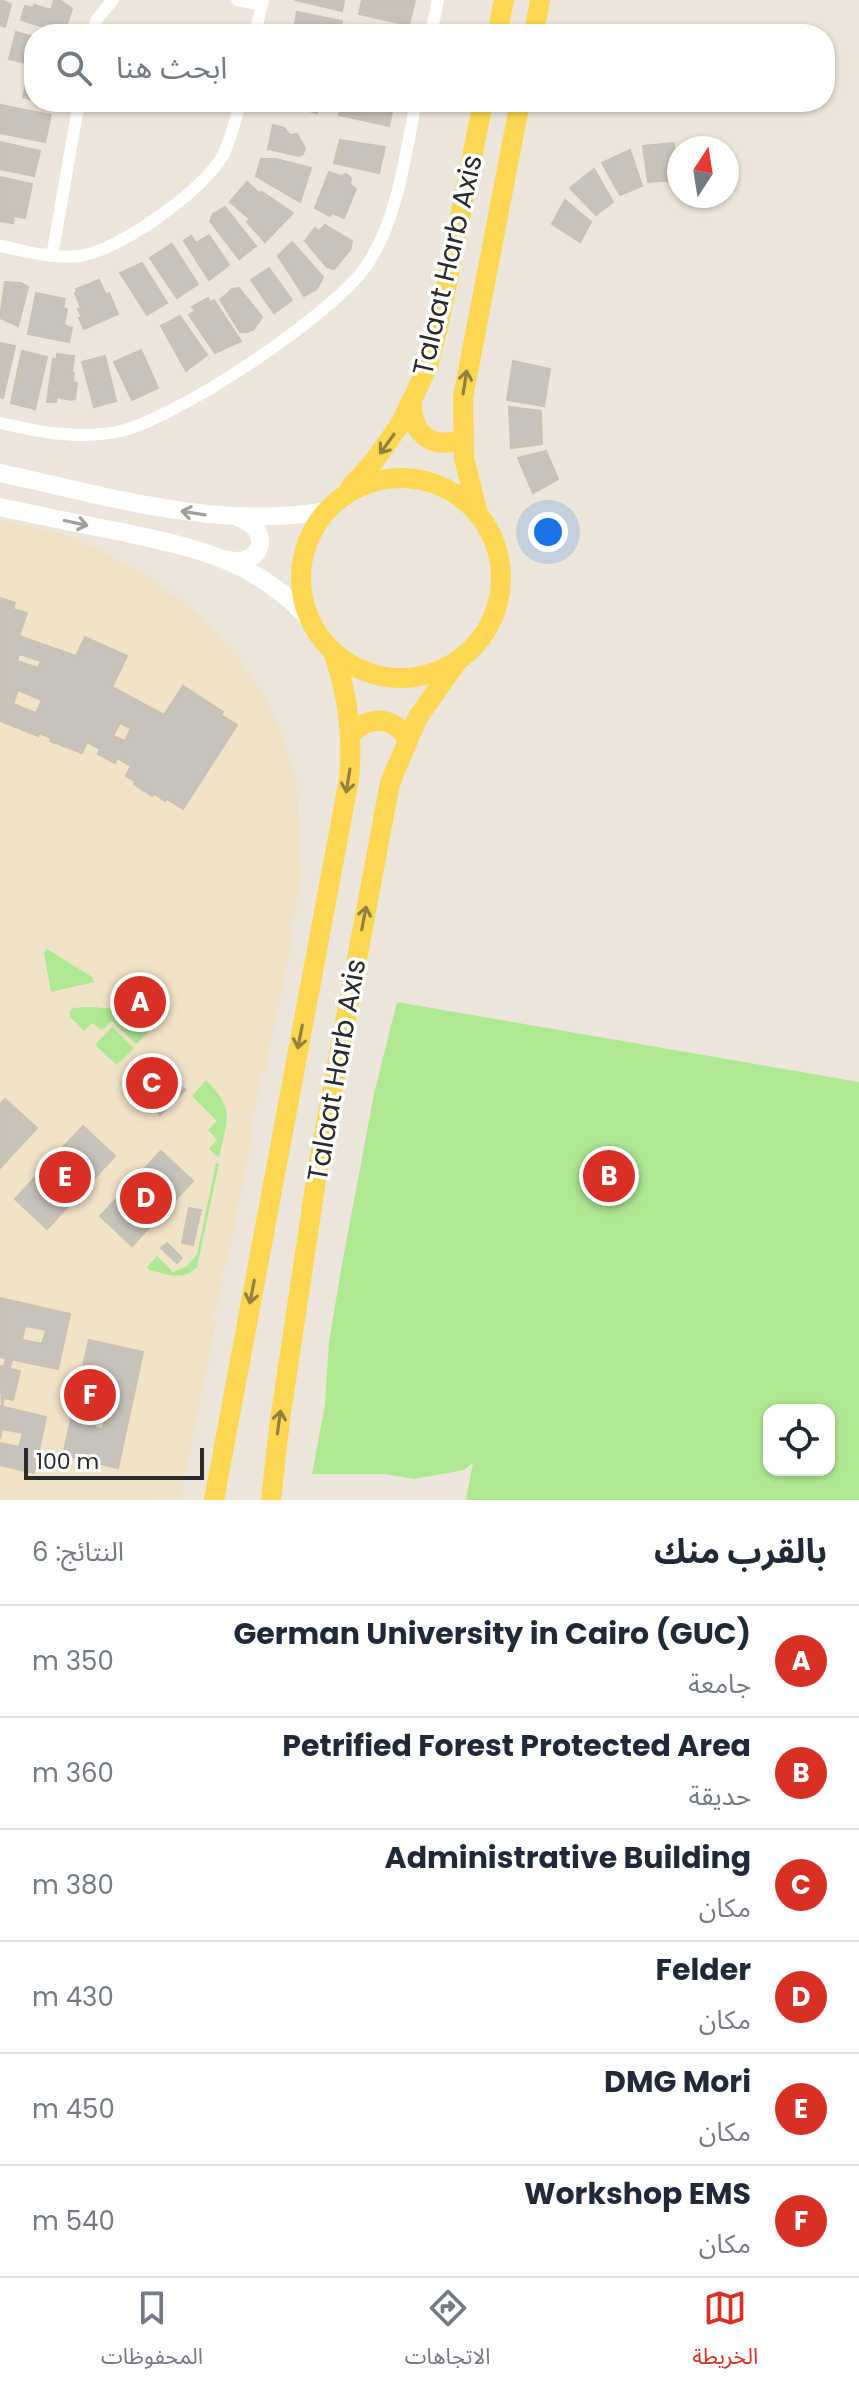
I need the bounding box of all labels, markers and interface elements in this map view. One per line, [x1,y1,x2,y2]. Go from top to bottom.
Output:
search box [24,24,835,112]
icon: search [52,46,96,90]
text: ابحث هنا [116,46,227,89]
north arrow [667,136,739,208]
street label: Talaat Harb Axis [403,151,492,379]
one-way arrow [458,370,473,395]
one-way arrow [379,432,395,454]
one-way arrow [181,505,206,520]
your location [528,512,568,552]
one-way arrow [63,516,89,531]
one-way arrow [340,768,355,793]
one-way arrow [357,905,372,931]
street label: Talaat Harb Axis [298,956,375,1184]
pin: A [114,972,166,1032]
one-way arrow [292,1024,307,1049]
pin: C [126,1053,178,1113]
pin: B [583,1146,635,1206]
pin: E [39,1147,91,1207]
pin: D [120,1168,172,1228]
one-way arrow [244,1279,259,1305]
pin: F [64,1365,116,1425]
map controls [763,1404,835,1476]
button: locate [763,1404,835,1476]
one-way arrow [272,1410,287,1436]
scale bar [24,1444,204,1480]
text: 100 m [36,1446,99,1477]
text: بالقرب منك [654,1527,827,1575]
text: النتائج: 6 [32,1534,124,1570]
text: German University in Cairo (GUC) [233,1612,751,1655]
text: 350 m [32,1643,114,1679]
text: A [791,1643,811,1679]
text: جامعة [688,1666,751,1702]
text: Petrified Forest Protected Area [282,1724,751,1767]
text: 360 m [32,1755,114,1791]
text: B [792,1755,810,1791]
text: حديقة [689,1778,751,1814]
text: Administrative Building [385,1836,751,1879]
text: 380 m [32,1867,114,1903]
text: C [791,1867,811,1903]
text: مكان [699,1890,751,1926]
text: Felder [656,1948,751,1991]
text: 430 m [32,1979,114,2015]
text: D [792,1979,810,2015]
text: مكان [699,2002,751,2038]
text: DMG Mori [604,2060,751,2103]
text: 450 m [32,2091,115,2127]
text: E [794,2091,808,2127]
text: مكان [699,2114,751,2150]
text: Workshop EMS [524,2172,751,2215]
text: 540 m [32,2203,115,2239]
text: F [794,2203,808,2239]
text: مكان [699,2226,751,2262]
tab: المحفوظات [101,2286,203,2380]
tab: الاتجاهات [405,2286,491,2380]
tab: الخريطة [692,2286,758,2380]

